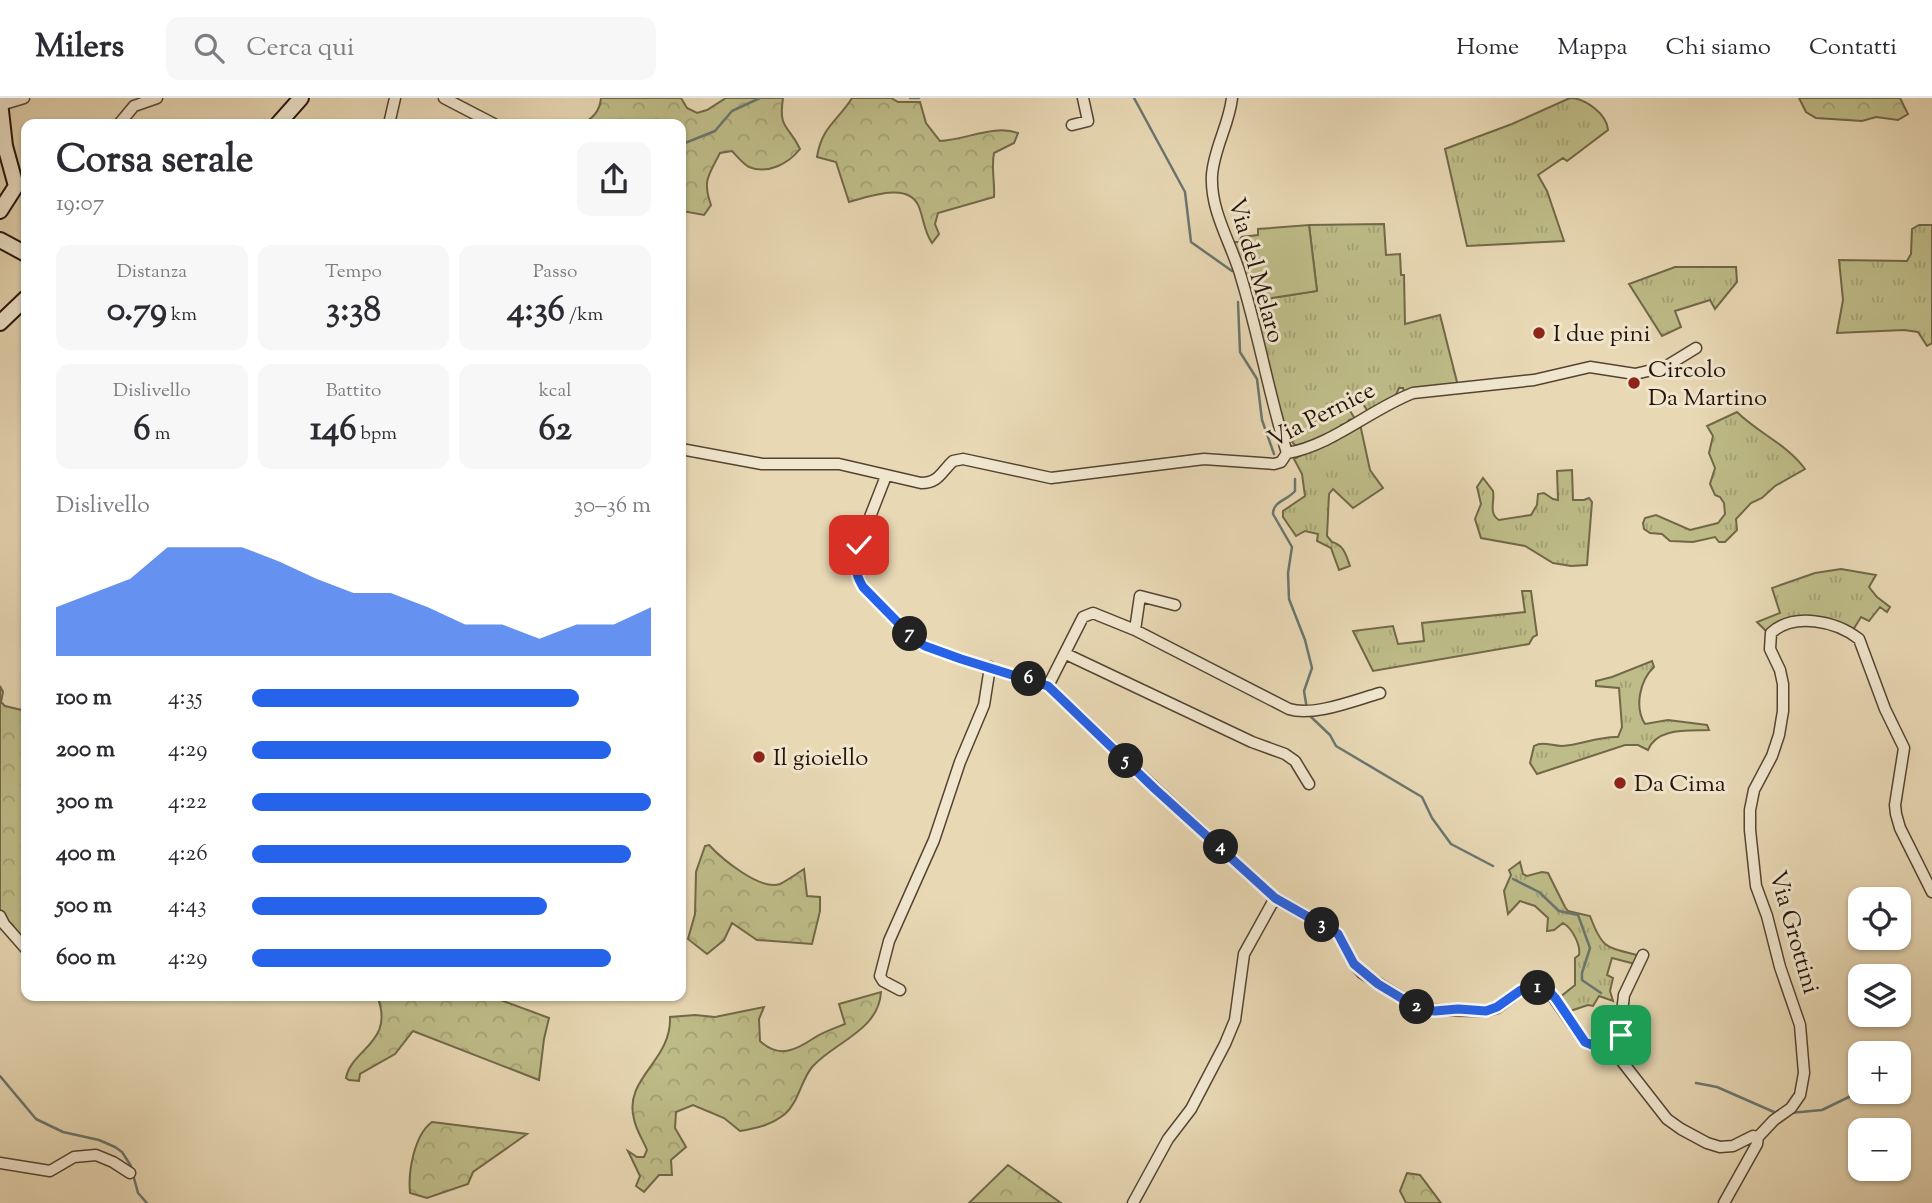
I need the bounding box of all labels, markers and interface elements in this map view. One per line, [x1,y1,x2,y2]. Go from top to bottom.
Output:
search box [166,17,656,80]
text: Milers [35,24,124,72]
icon: search [190,29,228,67]
text: Cerca qui [246,30,354,67]
text: Home [1456,31,1519,65]
text: Mappa [1557,31,1628,65]
text: Chi siamo [1666,31,1771,65]
text: Contatti [1809,31,1897,65]
text: Corsa serale [56,135,254,189]
button: share [577,142,651,216]
text: 19:07 [56,188,104,221]
street label: Via del Melaro [1218,194,1292,347]
text: Distanza [117,259,187,286]
text: Tempo [325,259,382,286]
text: Passo [533,259,577,286]
text: 0.79 [107,286,167,337]
text: 3:38 [326,286,381,337]
text: 4:36 [507,286,565,337]
text: km [167,302,197,329]
text: /km [565,302,603,329]
place label: I due pini [1553,318,1651,352]
marker: I due pini [1531,325,1547,341]
place label: Circolo Da Martino [1648,354,1767,416]
street label: Via Pernice [1262,374,1382,457]
marker: Circolo Da Martino [1626,375,1642,391]
text: Dislivello [113,378,191,405]
text: Battito [326,378,381,405]
text: kcal [539,378,571,405]
text: 6 [133,405,151,456]
text: 146 [310,405,357,456]
text: 62 [538,405,572,456]
text: m [151,421,170,448]
text: bpm [357,421,397,448]
text: Dislivello [56,490,150,523]
text: 30–36 m [574,490,651,523]
pin [829,515,889,575]
icon: check [840,526,878,564]
pin: 7 [892,616,928,652]
text: 7 [905,620,914,647]
pin: 6 [1012,662,1046,696]
text: 6 [1024,665,1033,692]
text: 100 m [56,682,112,715]
text: 4:35 [168,682,203,715]
text: 200 m [56,734,115,767]
text: 4:29 [168,734,208,767]
place label: Il gioiello [773,742,868,776]
pin: 5 [1108,744,1144,778]
text: 5 [1122,747,1129,774]
marker: Il gioiello [751,749,767,765]
place label: Da Cima [1634,768,1726,802]
marker: Da Cima [1612,775,1628,791]
text: 300 m [56,786,113,819]
text: 4:22 [168,786,207,819]
pin: 4 [1204,830,1238,864]
text: 4 [1216,833,1225,860]
text: 400 m [56,838,116,871]
text: 4:26 [168,838,208,871]
street label: Via Grottini [1759,867,1827,998]
map controls [1848,887,1911,1181]
button: locate [1848,887,1911,950]
text: 500 m [56,890,112,923]
text: 4:43 [168,890,206,923]
pin: 3 [1304,908,1340,942]
text: 3 [1318,911,1325,938]
text: 600 m [56,942,116,975]
text: 4:29 [168,942,208,975]
button: layers [1848,964,1911,1027]
pin: 1 [1520,970,1556,1006]
text: 1 [1534,974,1541,1001]
pin: 2 [1400,990,1434,1024]
text: 2 [1412,993,1421,1020]
pin [1591,1005,1651,1065]
icon: arrive [1602,1016,1640,1054]
button: + [1848,1041,1911,1104]
button: − [1848,1118,1911,1181]

